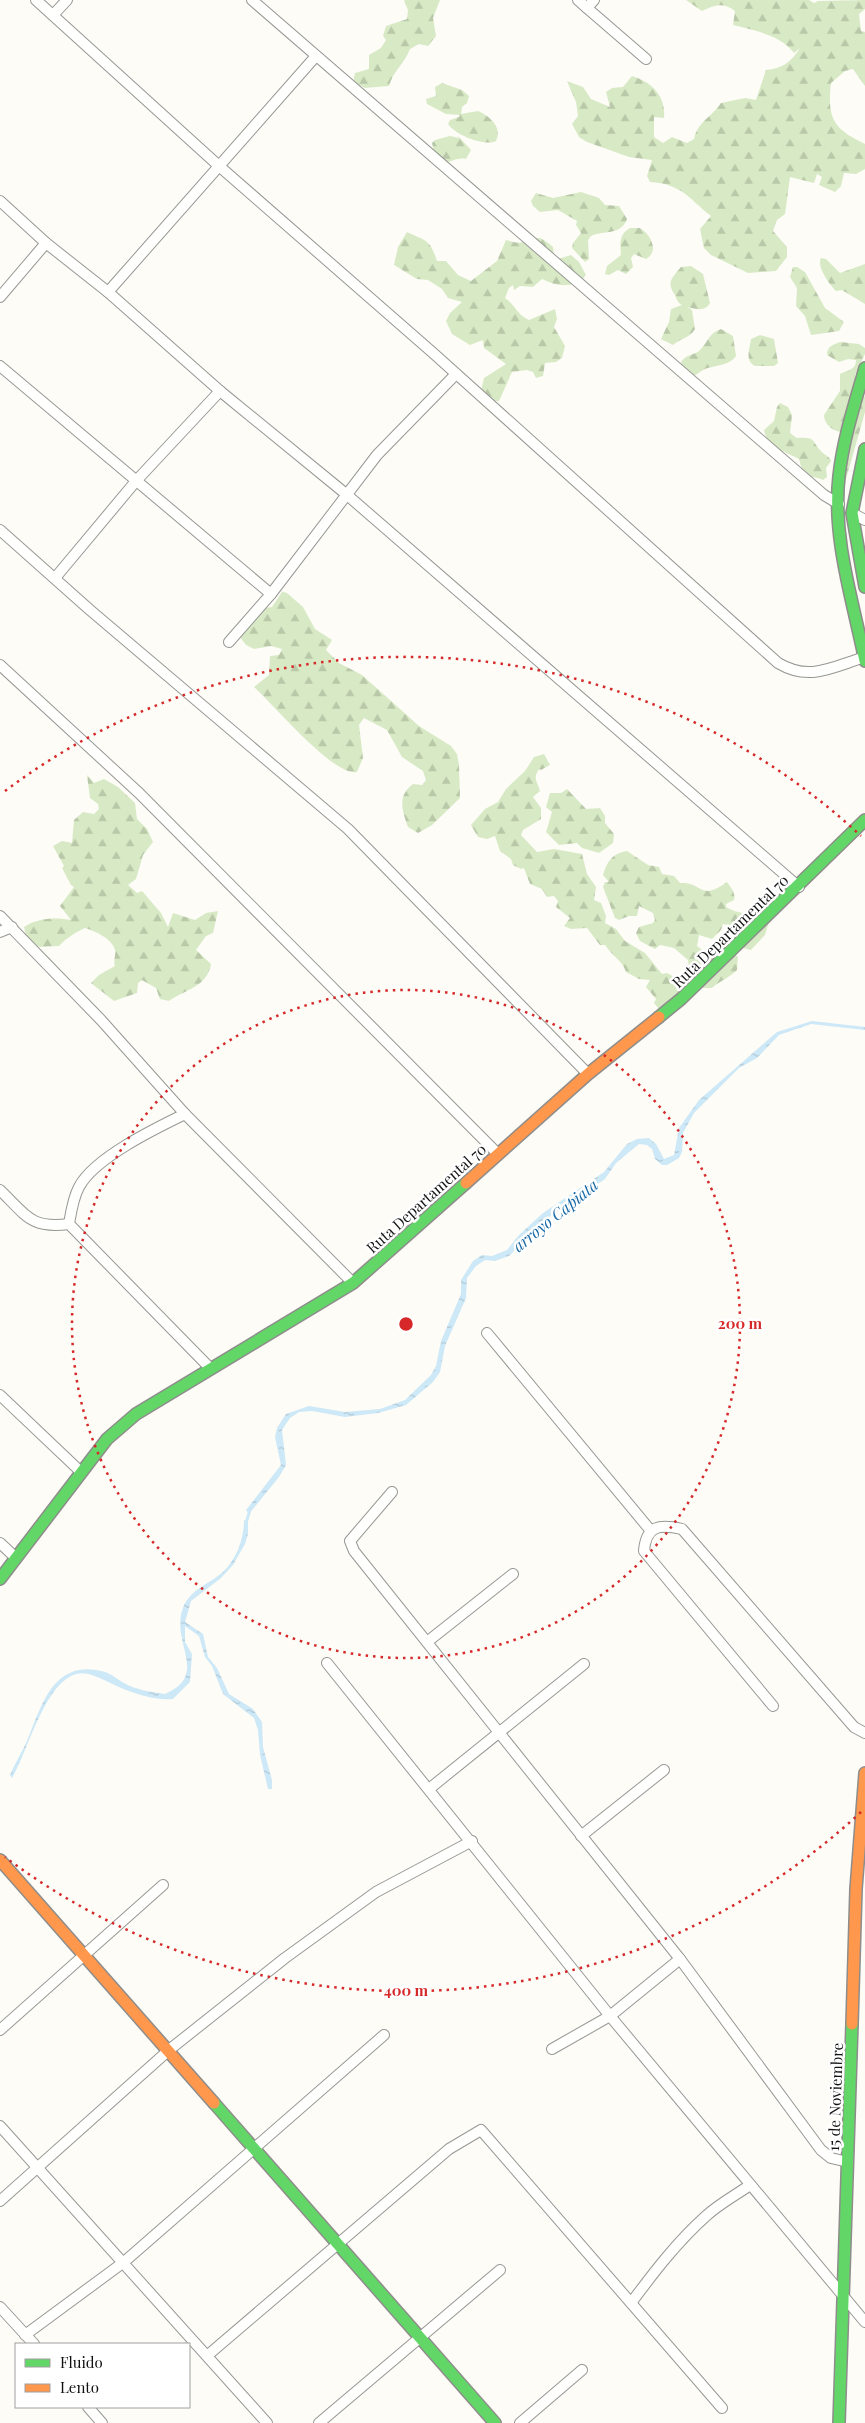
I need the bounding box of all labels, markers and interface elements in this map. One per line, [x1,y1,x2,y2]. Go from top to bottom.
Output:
street label: Ruta Departamental 70 [667,870,793,992]
street label: Ruta Departamental 70 [362,1139,490,1257]
water label: arroyo Capiata [508,1174,602,1256]
text: 200 m [718,1313,763,1333]
centre of rings [397,1315,415,1333]
text: 400 m [384,1980,429,2000]
street label: 15 de Noviembre [823,2042,847,2152]
legend [15,2343,190,2408]
text: Fluido [60,2352,103,2372]
text: Lento [60,2377,99,2397]

